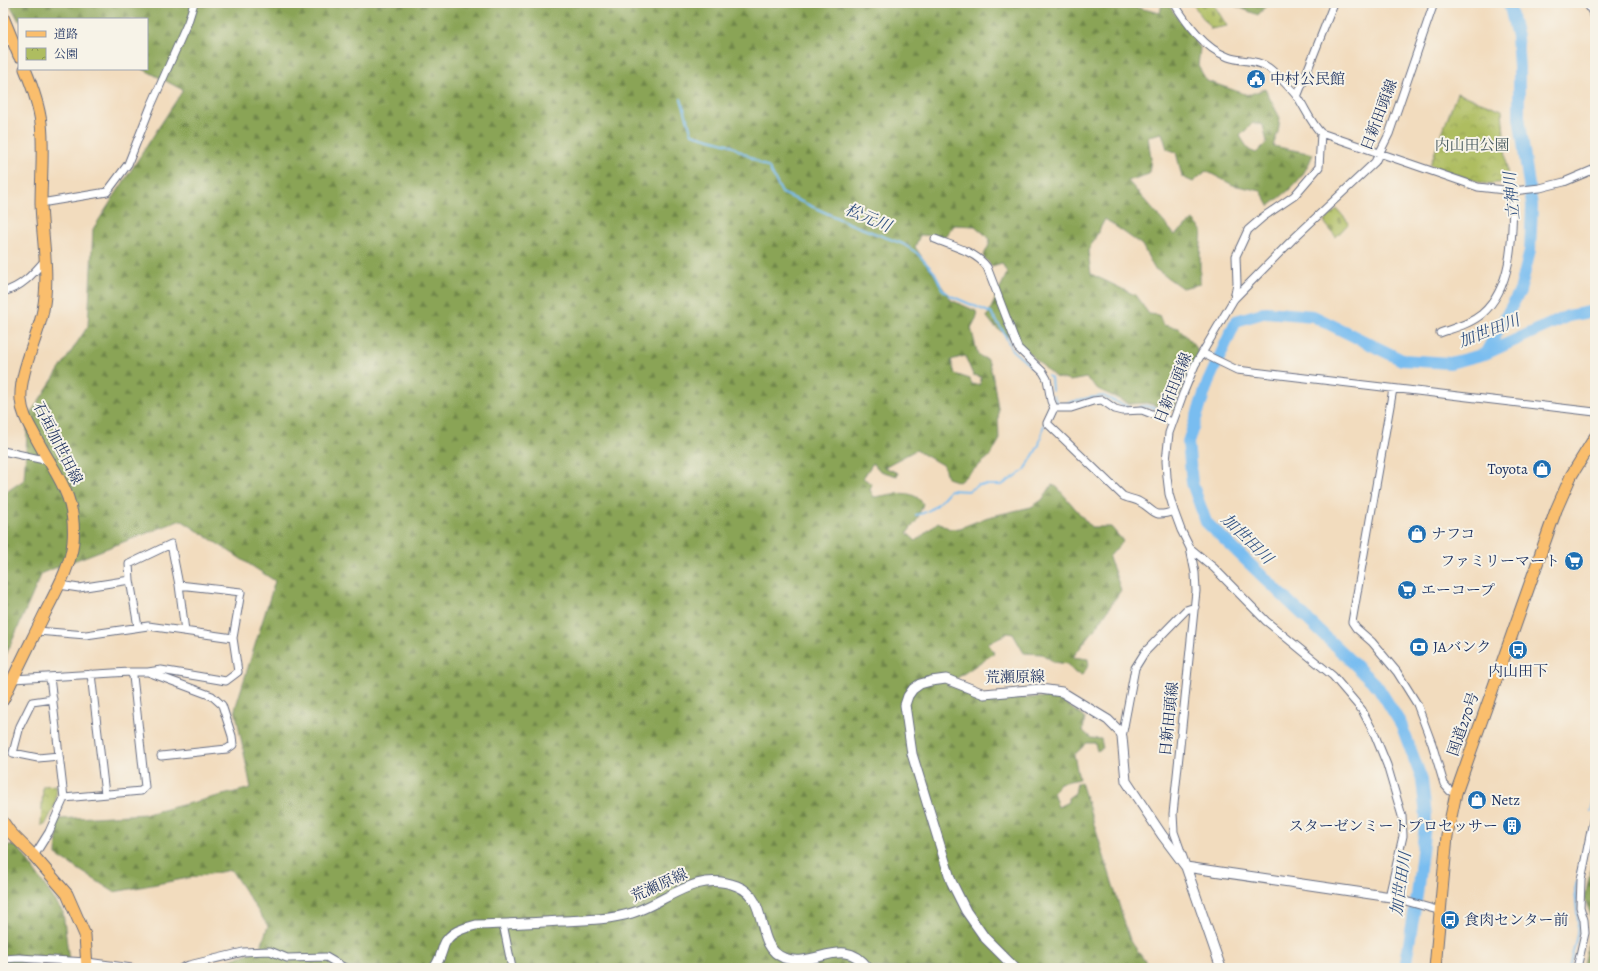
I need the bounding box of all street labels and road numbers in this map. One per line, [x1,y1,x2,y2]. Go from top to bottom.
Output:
street label: 日新田頭線 [1356,76,1402,154]
street label: 日新田頭線 [1150,349,1196,427]
street label: 石垣加世田線 [29,398,87,488]
street label: 荒瀬原線 [985,666,1045,688]
street label: 日新田頭線 [1155,681,1183,757]
street label: 国道270号 [1443,689,1483,759]
street label: 荒瀬原線 [628,864,690,906]

